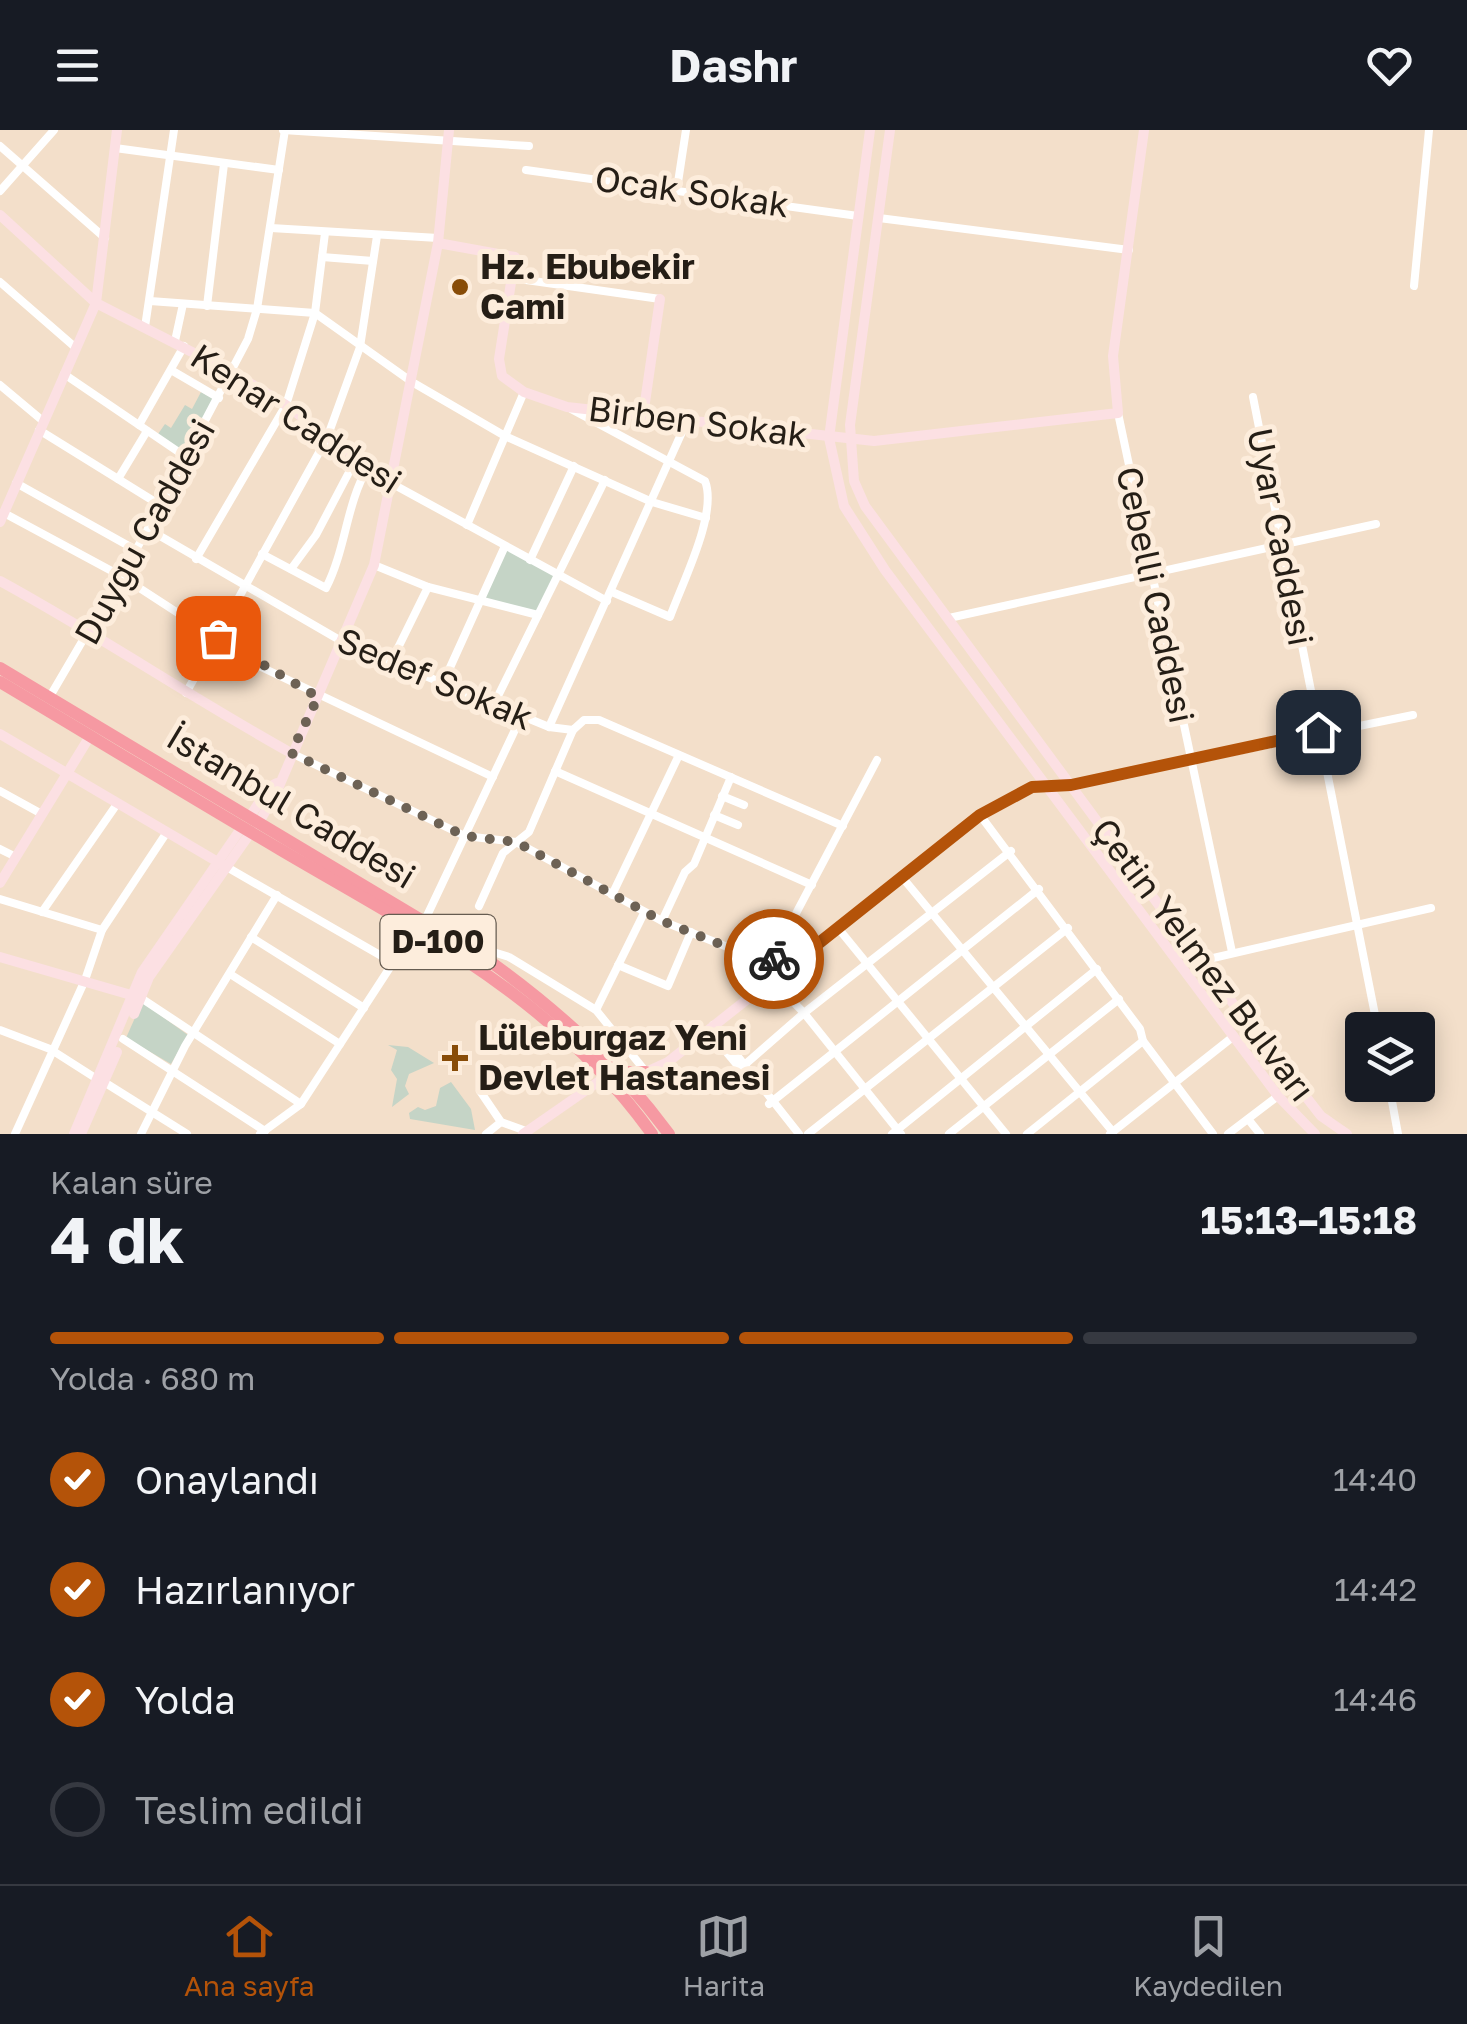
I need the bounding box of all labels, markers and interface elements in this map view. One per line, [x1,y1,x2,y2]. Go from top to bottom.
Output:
icon: menu [50,38,105,93]
text: Dashr [669,38,798,92]
icon: heart [1362,38,1417,93]
street label: Ocak Sokak [592,157,792,225]
place label: Hz. Ebubekir Cami [480,245,695,327]
marker: Hz. Ebubekir Cami [449,276,471,298]
street label: Kenar Caddesi [183,335,410,502]
street label: Birben Sokak [586,387,810,455]
street label: Duygu Caddesi [65,412,223,651]
street label: Uyar Caddesi [1239,424,1323,649]
street label: Cebelli Caddesi [1108,463,1204,727]
pin [176,596,261,681]
icon: bag [191,611,246,666]
street label: Sedef Sokak [331,618,539,738]
pin [1276,690,1361,775]
icon: home [1291,705,1346,760]
street label: İstanbul Caddesi [160,715,423,897]
street label: Çetin Yelmez Bulvarı [1084,810,1324,1109]
courier [724,909,824,1009]
road number: D-100 [380,915,496,969]
icon: bike [747,932,802,987]
map controls [1345,1012,1435,1102]
button: layers [1345,1012,1435,1102]
place label: Lüleburgaz Yeni Devlet Hastanesi [478,1016,770,1098]
marker: Lüleburgaz Yeni Devlet Hastanesi [442,1045,468,1071]
text: Kalan süre [50,1163,213,1201]
text: 15:13–15:18 [1200,1197,1417,1242]
text: 4 dk [50,1199,185,1277]
text: Yolda · 680 m [50,1359,255,1397]
icon: check [50,1452,105,1507]
text: Onaylandı [135,1457,319,1502]
text: 14:40 [1333,1460,1417,1498]
icon: check [50,1562,105,1617]
text: Hazırlanıyor [135,1567,355,1612]
text: 14:42 [1334,1570,1417,1608]
icon: check [50,1672,105,1727]
text: Yolda [135,1677,236,1722]
text: 14:46 [1333,1680,1417,1718]
text: Teslim edildi [135,1787,364,1832]
tab: Ana sayfa [184,1909,315,2002]
tab: Harita [683,1909,765,2002]
tab: Kaydedilen [1133,1909,1283,2002]

